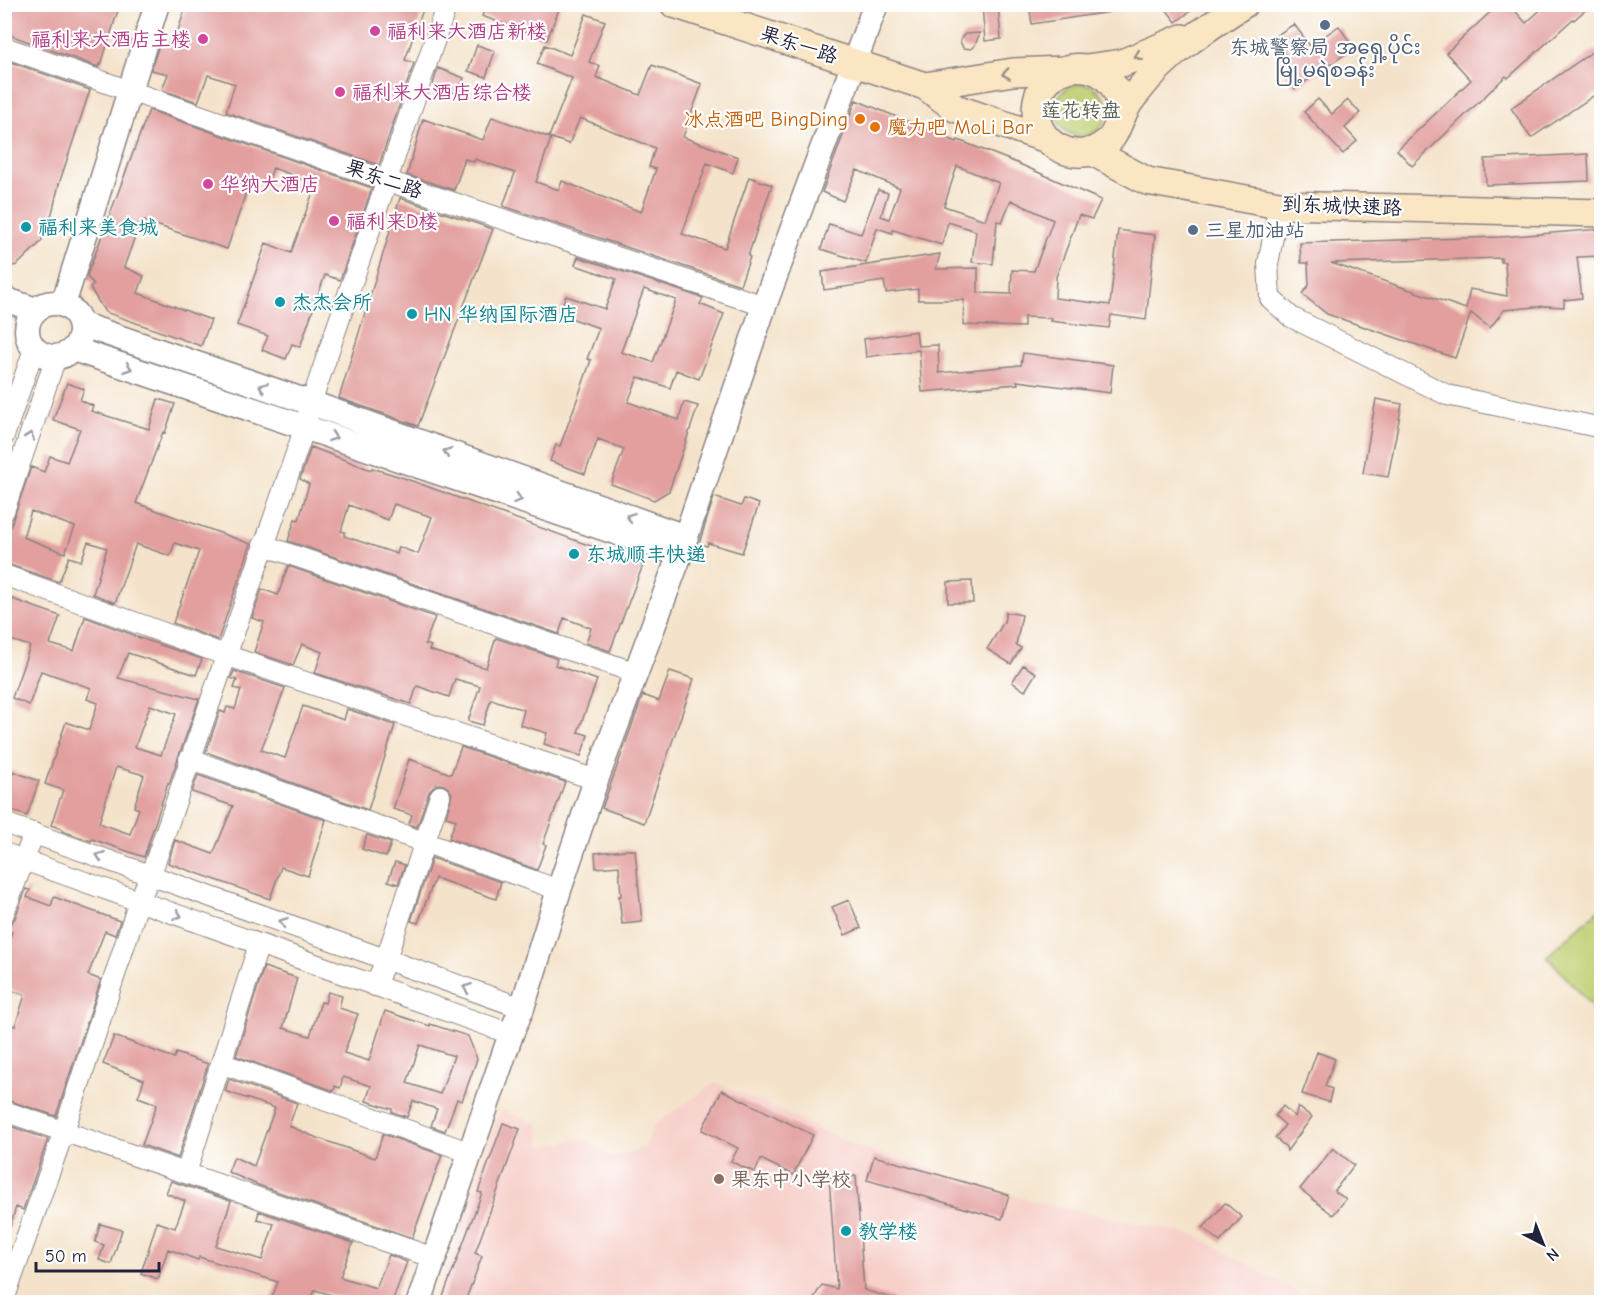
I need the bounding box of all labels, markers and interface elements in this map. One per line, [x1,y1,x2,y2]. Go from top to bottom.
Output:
marker: 东城警察局 အရှေ့ပိုင်း မြို့မရဲစခန်း [1318,18,1332,32]
place label: 福利来大酒店新楼 [387,20,547,43]
street label: 果东一路 [757,22,842,69]
marker: 福利来大酒店新楼 [368,24,382,38]
place label: 福利来大酒店主楼 [31,28,191,51]
marker: 福利来大酒店主楼 [196,32,210,46]
place label: 东城警察局 အရှေ့ပိုင်း မြို့မရဲစခန်း [1229,33,1421,86]
one-way arrow [1133,49,1144,61]
one-way arrow [1002,67,1011,79]
place label: 福利来大酒店综合楼 [352,81,532,104]
marker: 福利来大酒店综合楼 [333,85,347,99]
park label: 莲花转盘 [1041,99,1121,122]
place label: 冰点酒吧 BingDing [684,108,848,131]
marker: 冰点酒吧 BingDing [853,112,867,126]
place label: 魔力吧 MoLi Bar [887,116,1033,139]
marker: 魔力吧 MoLi Bar [868,120,882,134]
street label: 果东二路 [342,155,427,203]
place label: 华纳大酒店 [220,173,320,196]
marker: 华纳大酒店 [201,177,215,191]
street label: 到东城快速路 [1282,192,1403,220]
place label: 福利来D楼 [346,210,439,233]
marker: 福利来D楼 [327,214,341,228]
place label: 福利来美食城 [38,216,158,239]
place label: 三星加油站 [1205,219,1305,242]
marker: 福利来美食城 [19,220,33,234]
marker: 三星加油站 [1186,223,1200,237]
place label: 杰杰会所 [292,291,372,314]
marker: 杰杰会所 [273,295,287,309]
place label: HN 华纳国际酒店 [424,303,578,326]
marker: HN 华纳国际酒店 [405,307,419,321]
one-way arrow [122,360,133,373]
one-way arrow [258,382,269,394]
one-way arrow [327,430,338,442]
one-way arrow [22,431,35,442]
one-way arrow [442,446,453,459]
one-way arrow [512,492,523,505]
one-way arrow [625,512,636,525]
place label: 东城顺丰快递 [586,543,706,566]
marker: 东城顺丰快递 [567,547,581,561]
one-way arrow [95,851,106,864]
one-way arrow [172,908,183,921]
one-way arrow [278,917,289,930]
one-way arrow [462,983,473,996]
place label: 果东中小学校 [731,1168,851,1191]
marker: 果东中小学校 [712,1172,726,1186]
north arrow [1513,1214,1573,1274]
place label: 教学楼 [858,1220,918,1243]
marker: 教学楼 [839,1224,853,1238]
scale bar [36,1235,159,1273]
text: N [1542,1244,1562,1265]
text: 50 m [45,1246,87,1267]

